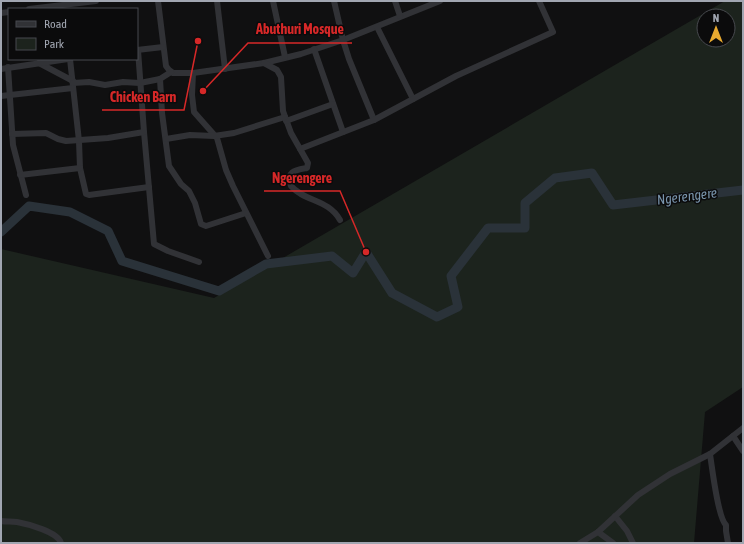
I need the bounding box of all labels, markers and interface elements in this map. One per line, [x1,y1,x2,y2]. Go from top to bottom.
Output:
legend [8,8,138,60]
north arrow [696,8,736,48]
text: N [713,12,719,24]
text: Road [44,17,67,31]
callout: Abuthuri Mosque [248,17,352,43]
text: Abuthuri Mosque [255,21,344,37]
text: Park [44,37,65,51]
callout: Chicken Barn [102,84,184,110]
text: Chicken Barn [110,89,176,105]
callout: Ngerengere [264,165,340,191]
text: Ngerengere [272,170,332,186]
water label: Ngerengere [656,184,718,208]

